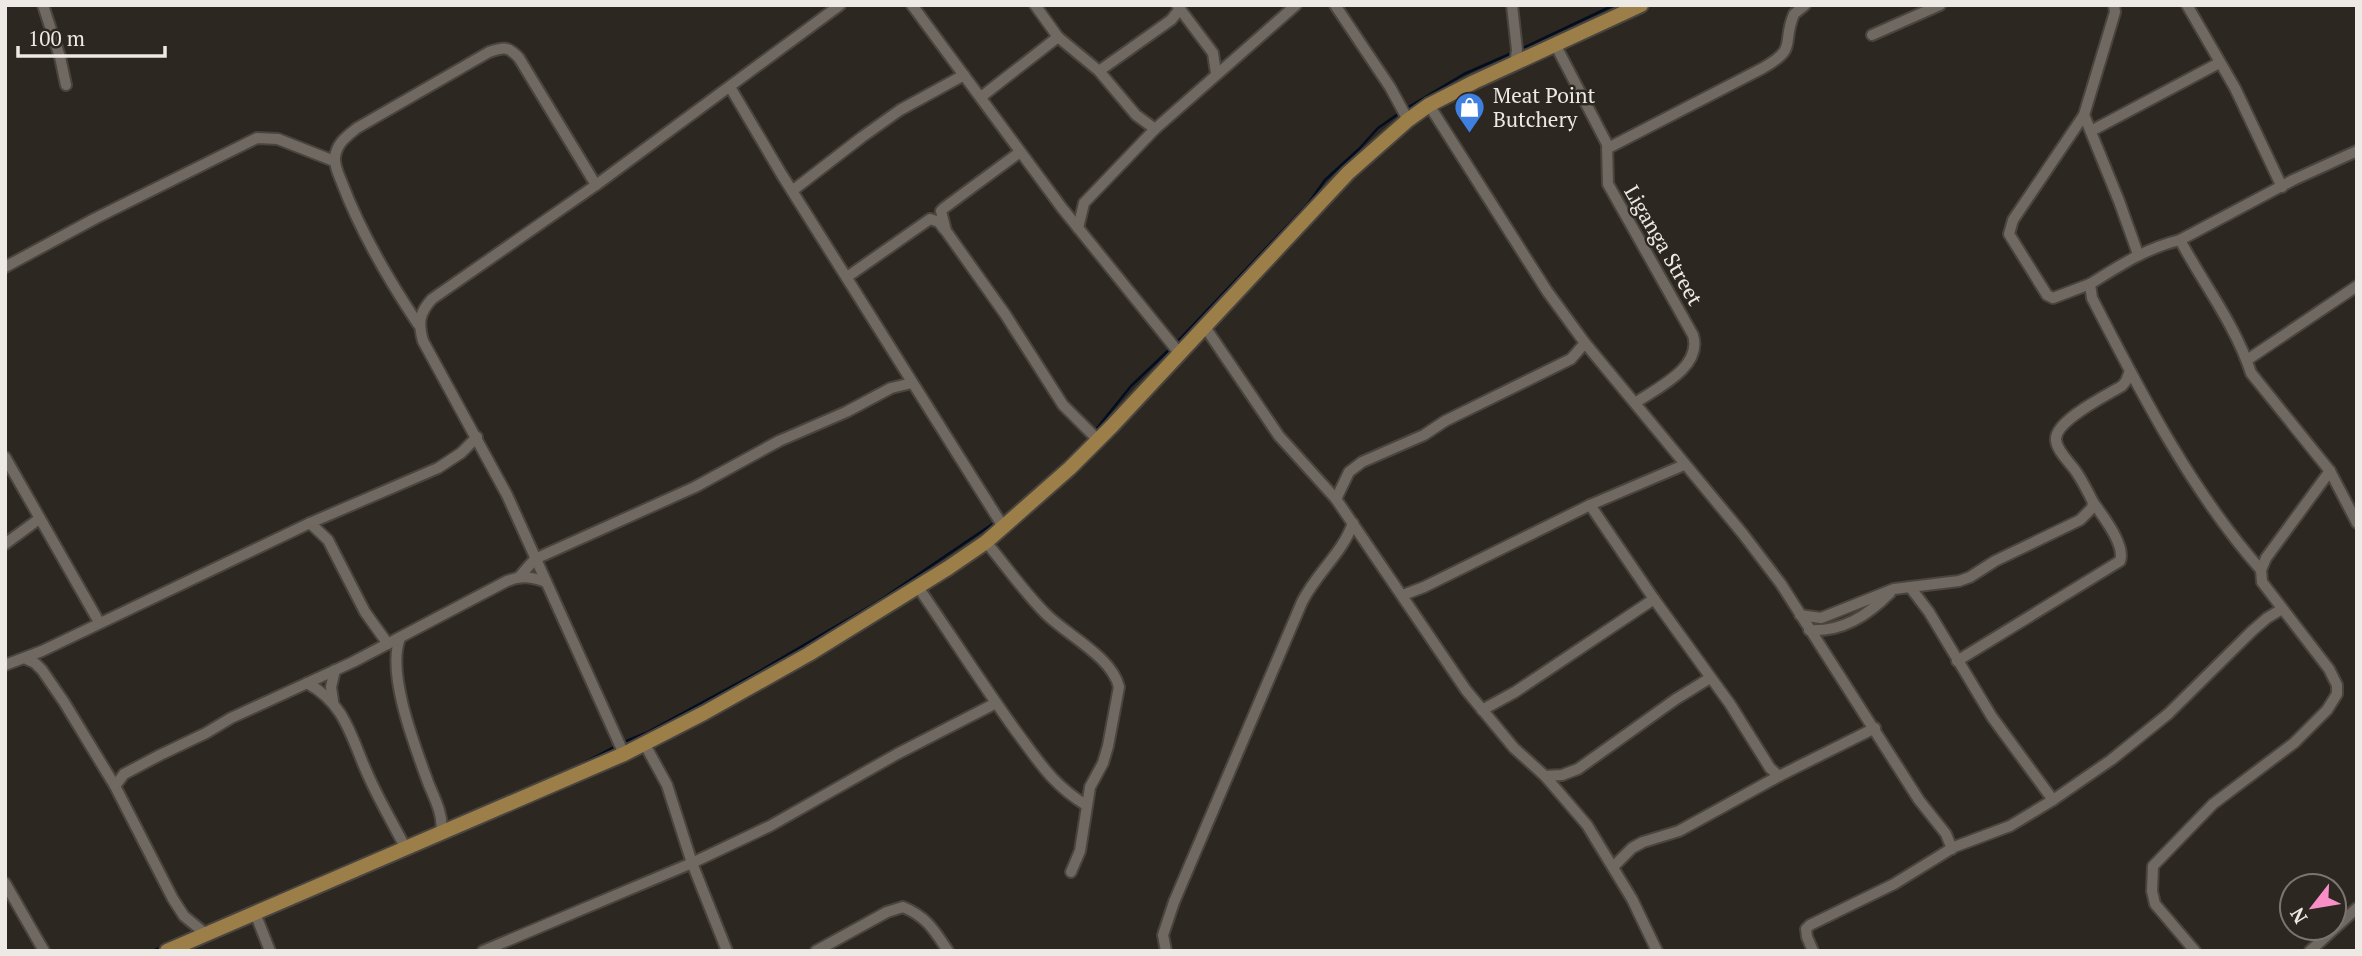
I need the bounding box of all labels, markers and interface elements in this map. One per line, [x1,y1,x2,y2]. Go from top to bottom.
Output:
scale bar [18,14,164,58]
text: 100 m [28,24,85,52]
place label: Meat Point Butchery [1493,81,1596,133]
shop icon: Meat Point Butchery [1453,90,1487,134]
street label: Liganga Street [1618,180,1710,311]
north arrow [2278,872,2348,942]
text: N [2283,903,2312,929]

